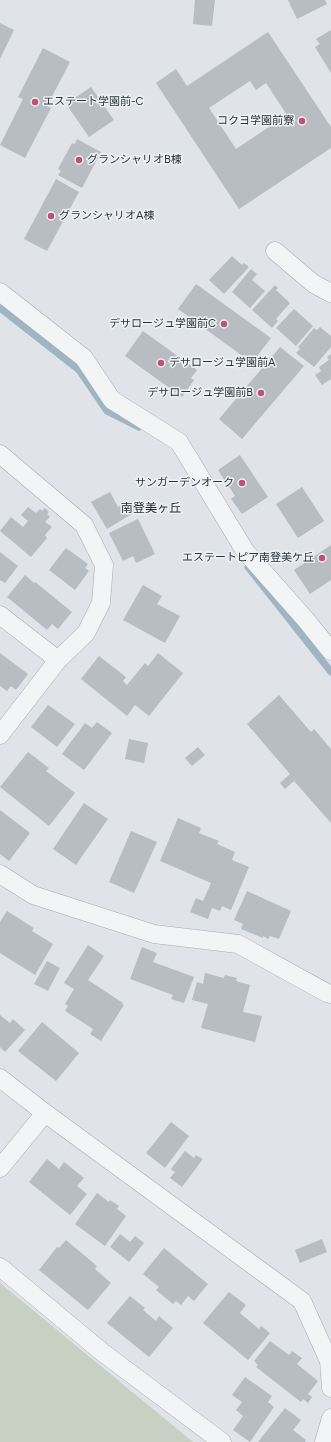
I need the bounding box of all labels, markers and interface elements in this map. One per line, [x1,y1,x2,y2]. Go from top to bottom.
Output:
place label: エステート学園前-C [43,95,144,109]
marker: エステート学園前-C [30,97,40,107]
place label: コクヨ学園前寮 [217,114,294,128]
marker: コクヨ学園前寮 [297,116,307,126]
place label: グランシャリオB棟 [87,153,182,167]
marker: グランシャリオB棟 [74,155,84,165]
place label: グランシャリオA棟 [59,209,154,223]
marker: グランシャリオA棟 [46,211,56,221]
place label: デサロージュ学園前C [109,317,216,331]
marker: デサロージュ学園前C [219,319,229,329]
place label: デサロージュ学園前A [169,356,275,370]
marker: デサロージュ学園前A [156,358,166,368]
place label: デサロージュ学園前B [147,386,253,400]
marker: デサロージュ学園前B [256,388,266,398]
place label: サンガーデンオーク [135,476,234,490]
marker: サンガーデンオーク [237,478,247,488]
district label: 南登美ヶ丘 [121,501,181,515]
place label: エステートピア南登美ケ丘 [182,551,314,565]
marker: エステートピア南登美ケ丘 [317,553,327,563]

